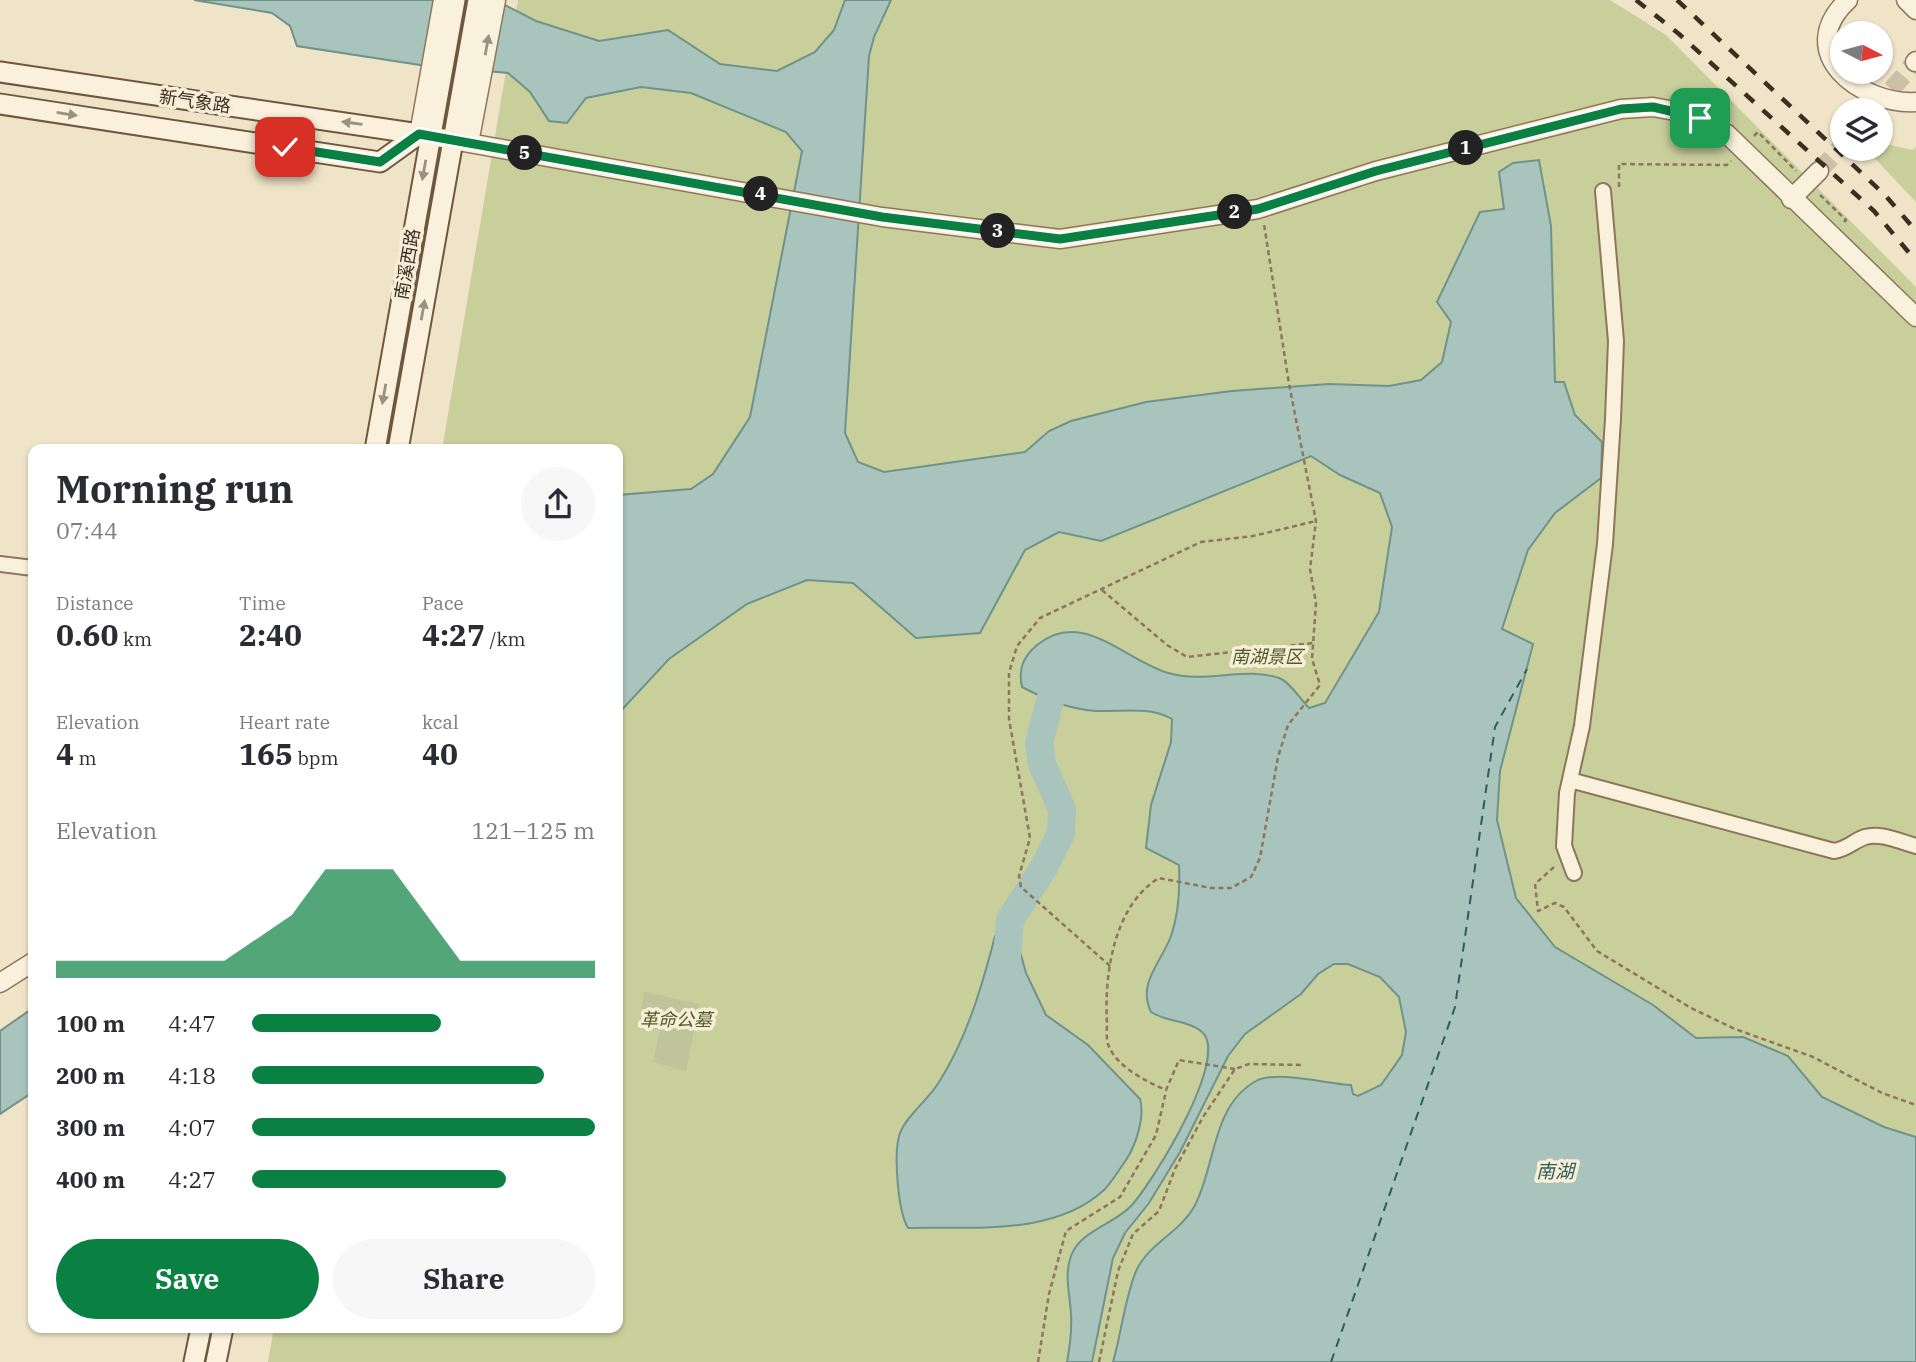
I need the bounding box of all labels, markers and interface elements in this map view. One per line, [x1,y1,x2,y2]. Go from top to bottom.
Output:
north arrow [1830,21,1894,84]
map controls [1830,21,1893,161]
one-way arrow [482,34,493,56]
street label: 新气象路 [158,85,232,117]
pin [1670,88,1730,148]
button: layers [1830,98,1893,161]
icon: arrive [1681,99,1719,137]
one-way arrow [57,109,79,120]
pin [255,117,315,177]
one-way arrow [341,118,363,129]
icon: check [266,128,304,166]
pin: 1 [1448,130,1484,166]
text: 1 [1460,135,1471,159]
pin: 5 [508,136,542,170]
text: 5 [519,140,530,164]
one-way arrow [418,159,429,181]
pin: 4 [744,176,778,212]
text: 4 [755,181,766,205]
pin: 2 [1218,194,1252,230]
text: 2 [1229,199,1240,223]
pin: 3 [981,214,1016,248]
text: 3 [992,218,1003,242]
street label: 南溪西路 [389,227,425,301]
one-way arrow [418,299,429,321]
one-way arrow [379,383,390,405]
text: Morning run [56,464,294,513]
button: share [521,467,595,541]
text: 07:44 [56,515,118,545]
text: Distance [56,591,134,615]
text: Time [239,591,286,615]
text: Pace [422,591,464,615]
text: 0.60 [56,615,118,654]
text: 2:40 [239,615,302,654]
text: 4:27 [422,615,485,654]
text: km [118,627,152,651]
text: /km [485,627,526,651]
park label: 南湖景区 [1231,645,1306,668]
text: Elevation [56,710,140,734]
text: Heart rate [239,710,330,734]
text: kcal [422,710,459,734]
text: 4 [56,734,74,773]
text: 165 [239,734,293,773]
text: 40 [422,734,458,773]
text: m [74,746,97,770]
text: bpm [293,746,339,770]
text: Elevation [56,815,157,845]
text: 121–125 m [471,815,595,845]
text: 100 m [56,1008,125,1038]
text: 4:47 [168,1008,216,1038]
park label: 革命公墓 [640,1008,715,1031]
text: 200 m [56,1060,125,1090]
text: 4:18 [168,1060,216,1090]
text: 300 m [56,1112,125,1142]
text: 4:07 [168,1112,216,1142]
water label: 南湖 [1536,1159,1577,1183]
text: 400 m [56,1164,125,1194]
text: 4:27 [168,1164,216,1194]
button: Save [56,1239,319,1319]
button: Share [333,1239,595,1319]

